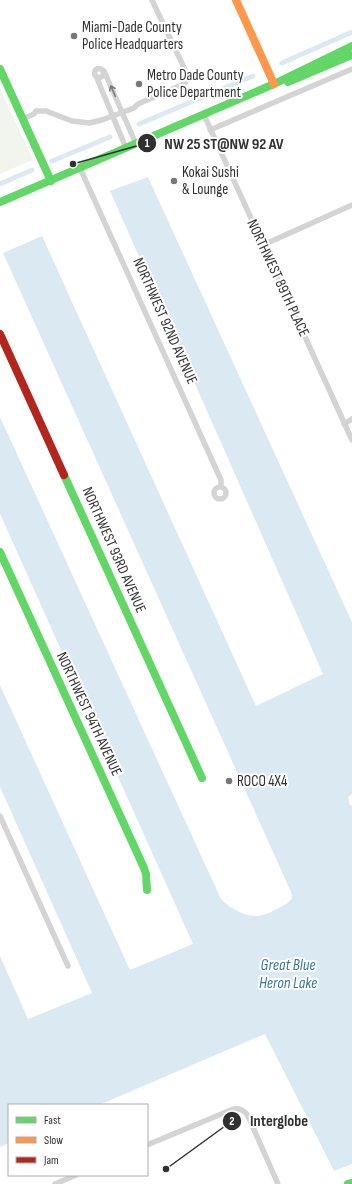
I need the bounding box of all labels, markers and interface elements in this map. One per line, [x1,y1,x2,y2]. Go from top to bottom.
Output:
place label: Miami-Dade County Police Headquarters [82,18,183,54]
marker: Miami-Dade County Police Headquarters [69,31,79,41]
place label: Metro Dade County Police Department [147,66,244,102]
marker: Metro Dade County Police Department [134,79,144,89]
one-way arrow [109,86,116,98]
callout: NW 25 ST@NW 92 AV [137,129,292,157]
text: NW 25 ST@NW 92 AV [164,135,284,154]
text: 1 [145,136,150,151]
place label: Kokai Sushi & Lounge [182,163,239,199]
marker: Kokai Sushi & Lounge [169,176,179,186]
street label: NORTHWEST 89TH PLACE [242,216,314,340]
street label: NORTHWEST 92ND AVENUE [129,255,201,387]
street label: NORTHWEST 93RD AVENUE [78,484,150,616]
street label: NORTHWEST 94TH AVENUE [52,649,126,779]
place label: ROCO 4X4 [237,772,287,791]
marker: ROCO 4X4 [224,776,234,786]
water label: Great Blue Heron Lake [259,956,317,993]
legend [8,1104,148,1176]
callout: Interglobe [222,1107,316,1135]
text: Interglobe [250,1112,308,1131]
text: Fast [44,1113,61,1128]
text: 2 [229,1114,235,1129]
text: Slow [44,1133,63,1148]
text: Jam [43,1153,59,1168]

